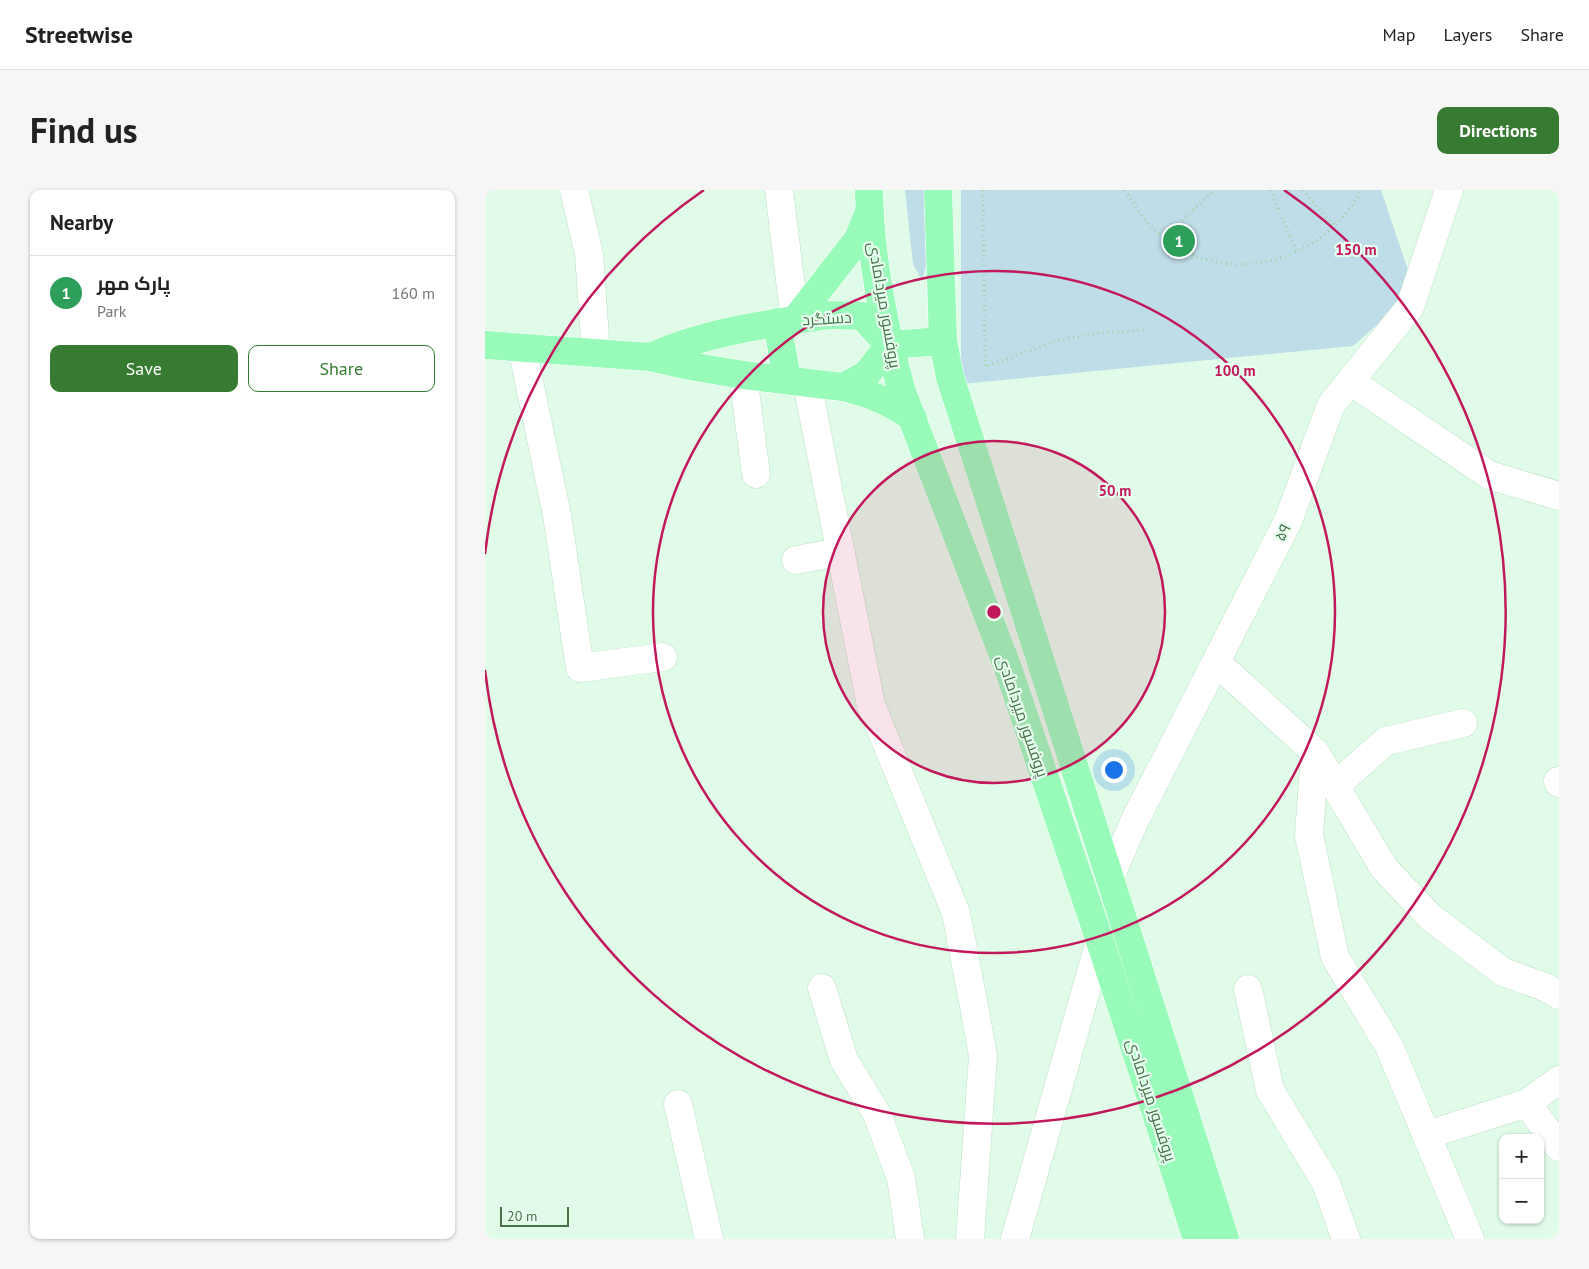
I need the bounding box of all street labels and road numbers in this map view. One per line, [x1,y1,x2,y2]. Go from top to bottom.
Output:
street label: پروفسور میردامادی [862,240,906,371]
street label: دستگرد [802,307,852,329]
street label: ۵۹ [1269,520,1295,544]
street label: پروفسور میردامادی [991,652,1054,781]
street label: پروفسور میردامادی [1121,1036,1181,1165]

